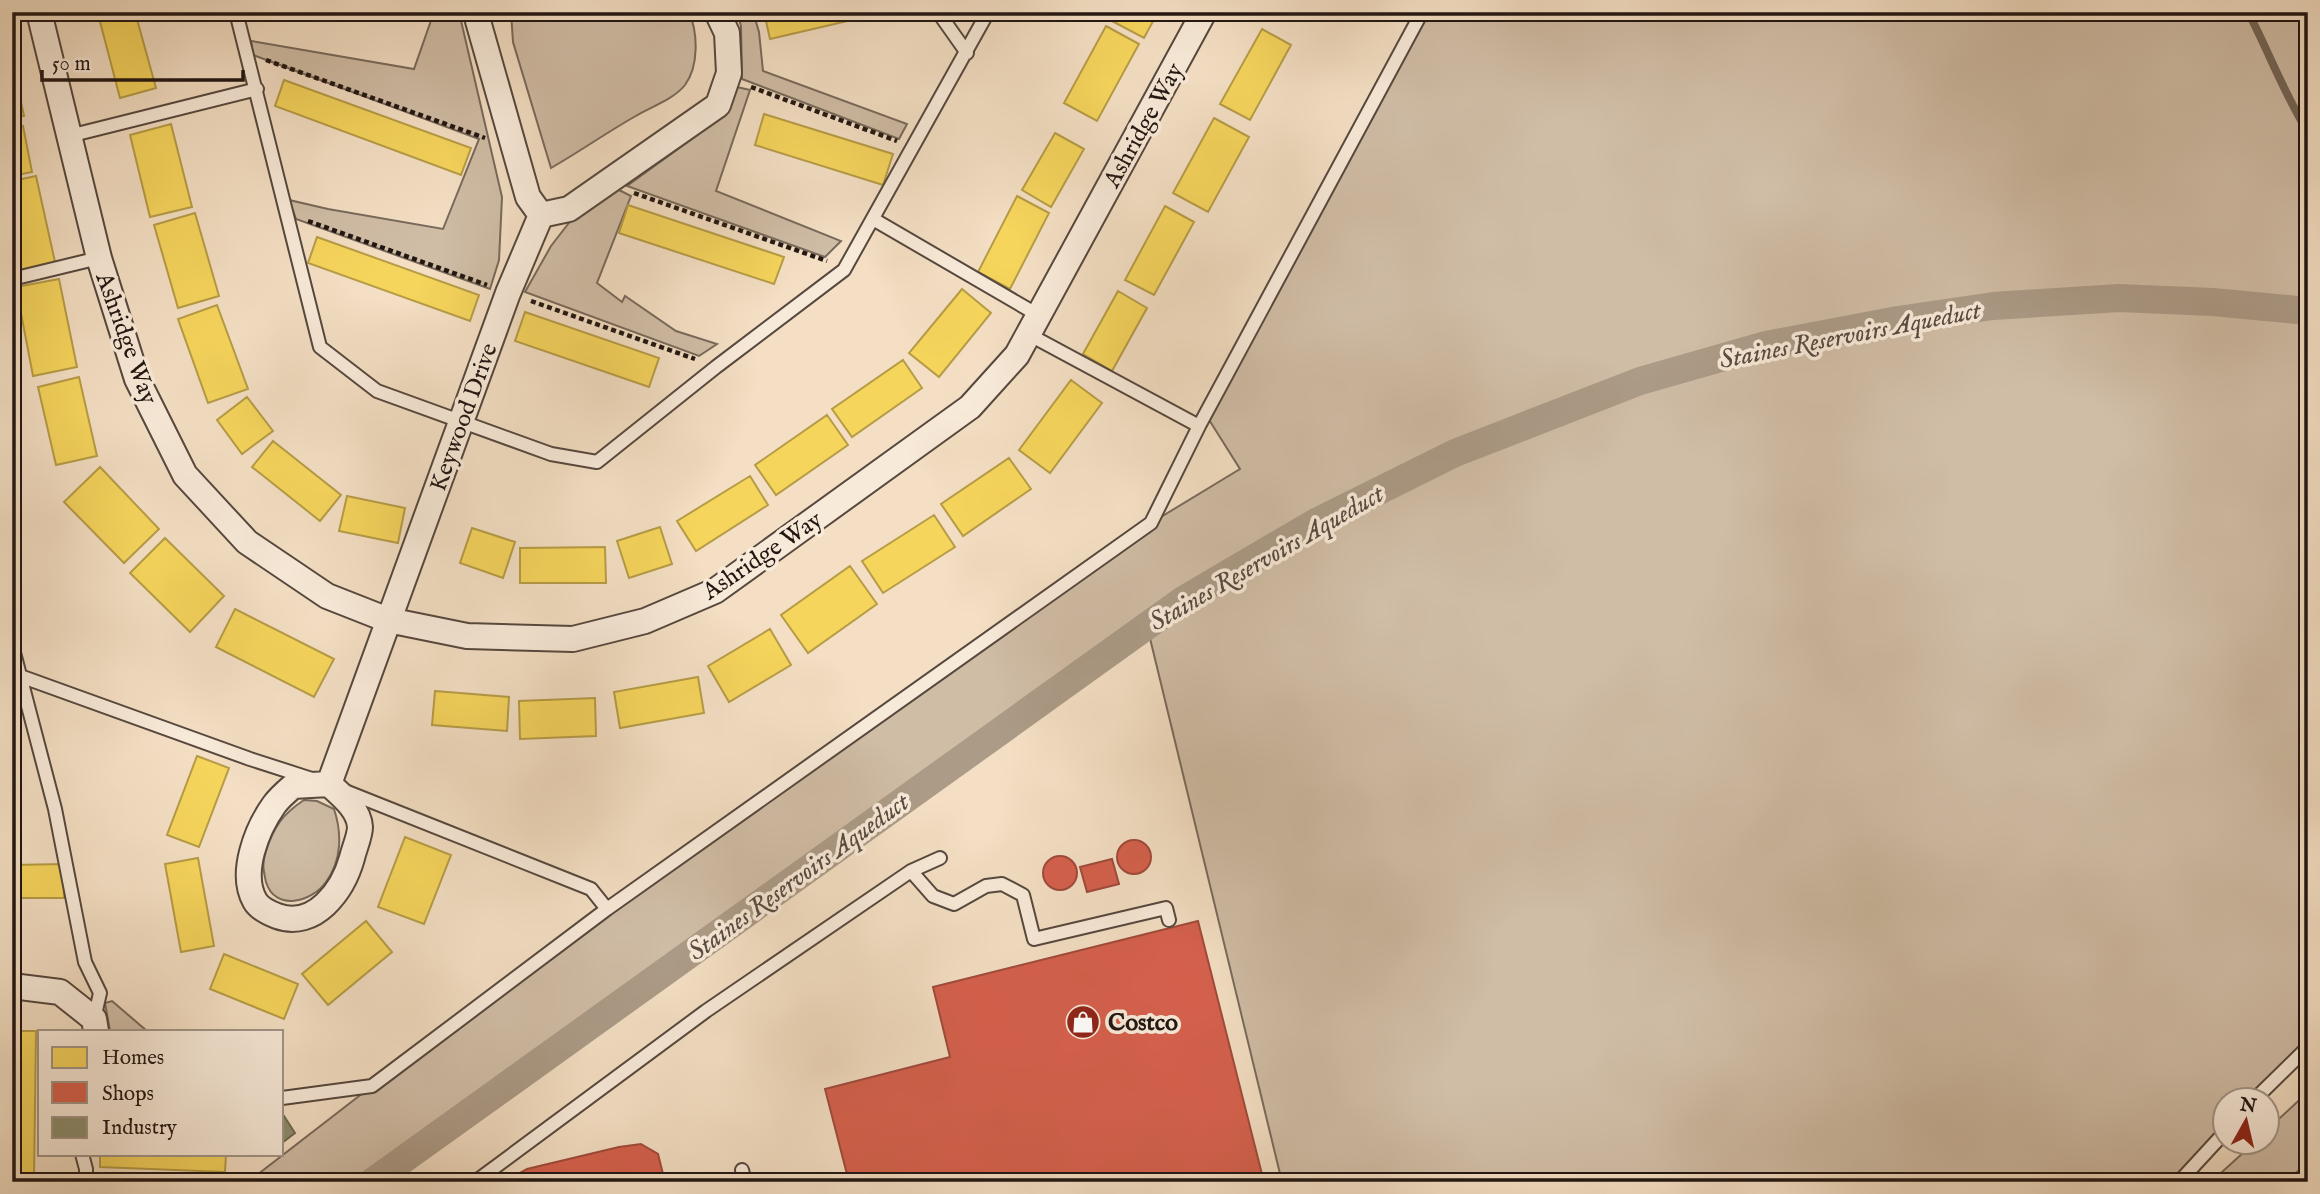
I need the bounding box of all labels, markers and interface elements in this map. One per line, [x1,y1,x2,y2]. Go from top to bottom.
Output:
scale bar [42,38,243,82]
text: 50 m [52,51,91,78]
street label: Ashridge Way [1097,58,1191,194]
street label: Ashridge Way [87,267,164,409]
water label: Staines Reservoirs Aqueduct [1717,294,1985,377]
street label: Keywood Drive [423,339,506,496]
water label: Staines Reservoirs Aqueduct [1143,477,1391,639]
street label: Ashridge Way [696,505,829,608]
water label: Staines Reservoirs Aqueduct [682,785,917,969]
shop icon: Costco [1064,1003,1102,1041]
place label: Costco [1108,1008,1178,1039]
legend [38,1030,284,1156]
text: Homes [102,1045,164,1072]
text: Shops [102,1081,154,1108]
north arrow [2212,1086,2282,1156]
text: N [2237,1093,2258,1119]
text: Industry [102,1115,178,1142]

